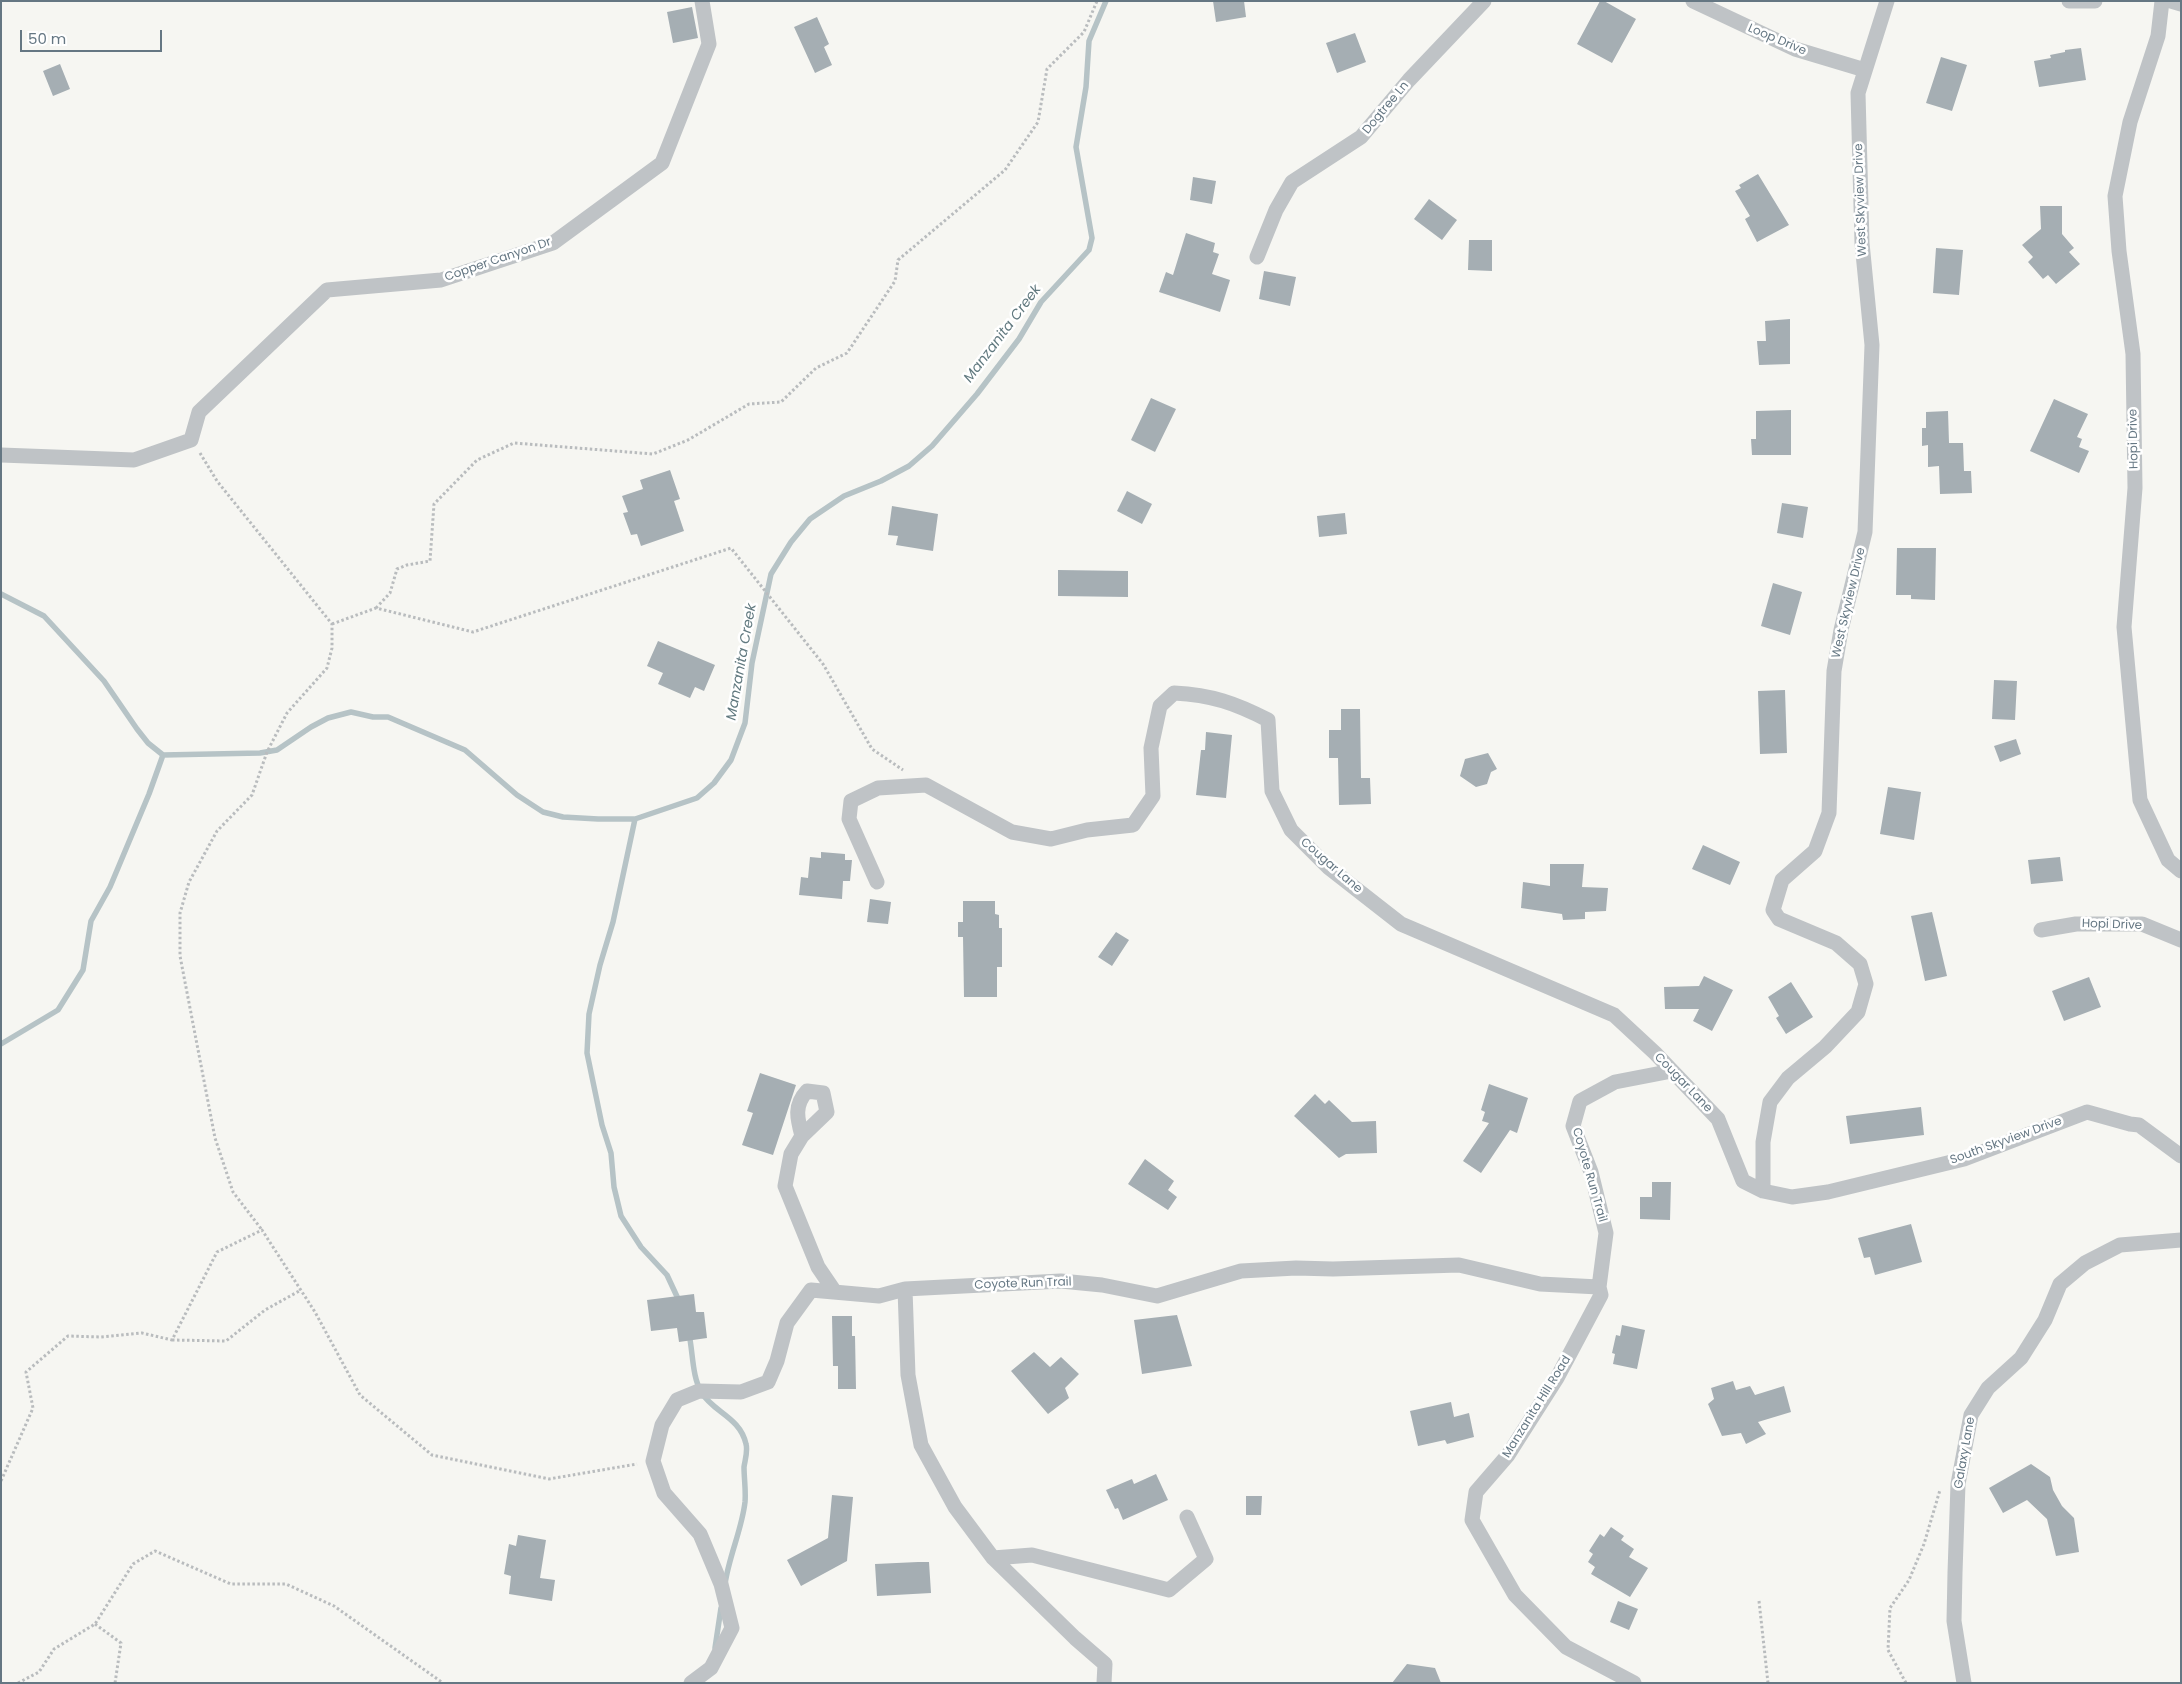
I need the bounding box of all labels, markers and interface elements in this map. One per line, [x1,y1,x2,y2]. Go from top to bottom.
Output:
scale bar [22,20,165,52]
street label: Loop Drive [1746,21,1808,59]
text: 50 m [28,28,66,49]
street label: Dogtree Ln [1360,79,1412,137]
street label: West Skyview Drive [1852,143,1870,257]
street label: Copper Canyon Dr [443,235,553,285]
water label: Manzanita Creek [961,282,1045,386]
street label: Hopi Drive [2126,409,2142,469]
street label: West Skyview Drive [1829,546,1869,660]
water label: Manzanita Creek [723,602,761,722]
street label: Cougar Lane [1297,835,1365,897]
street label: Hopi Drive [2082,917,2142,933]
street label: Cougar Lane [1651,1050,1715,1116]
street label: South Skyview Drive [1948,1114,2064,1168]
street label: Coyote Run Trail [1569,1126,1609,1224]
street label: Coyote Run Trail [974,1275,1072,1293]
street label: Manzanita Hill Road [1500,1353,1574,1461]
street label: Galaxy Lane [1952,1416,1978,1490]

